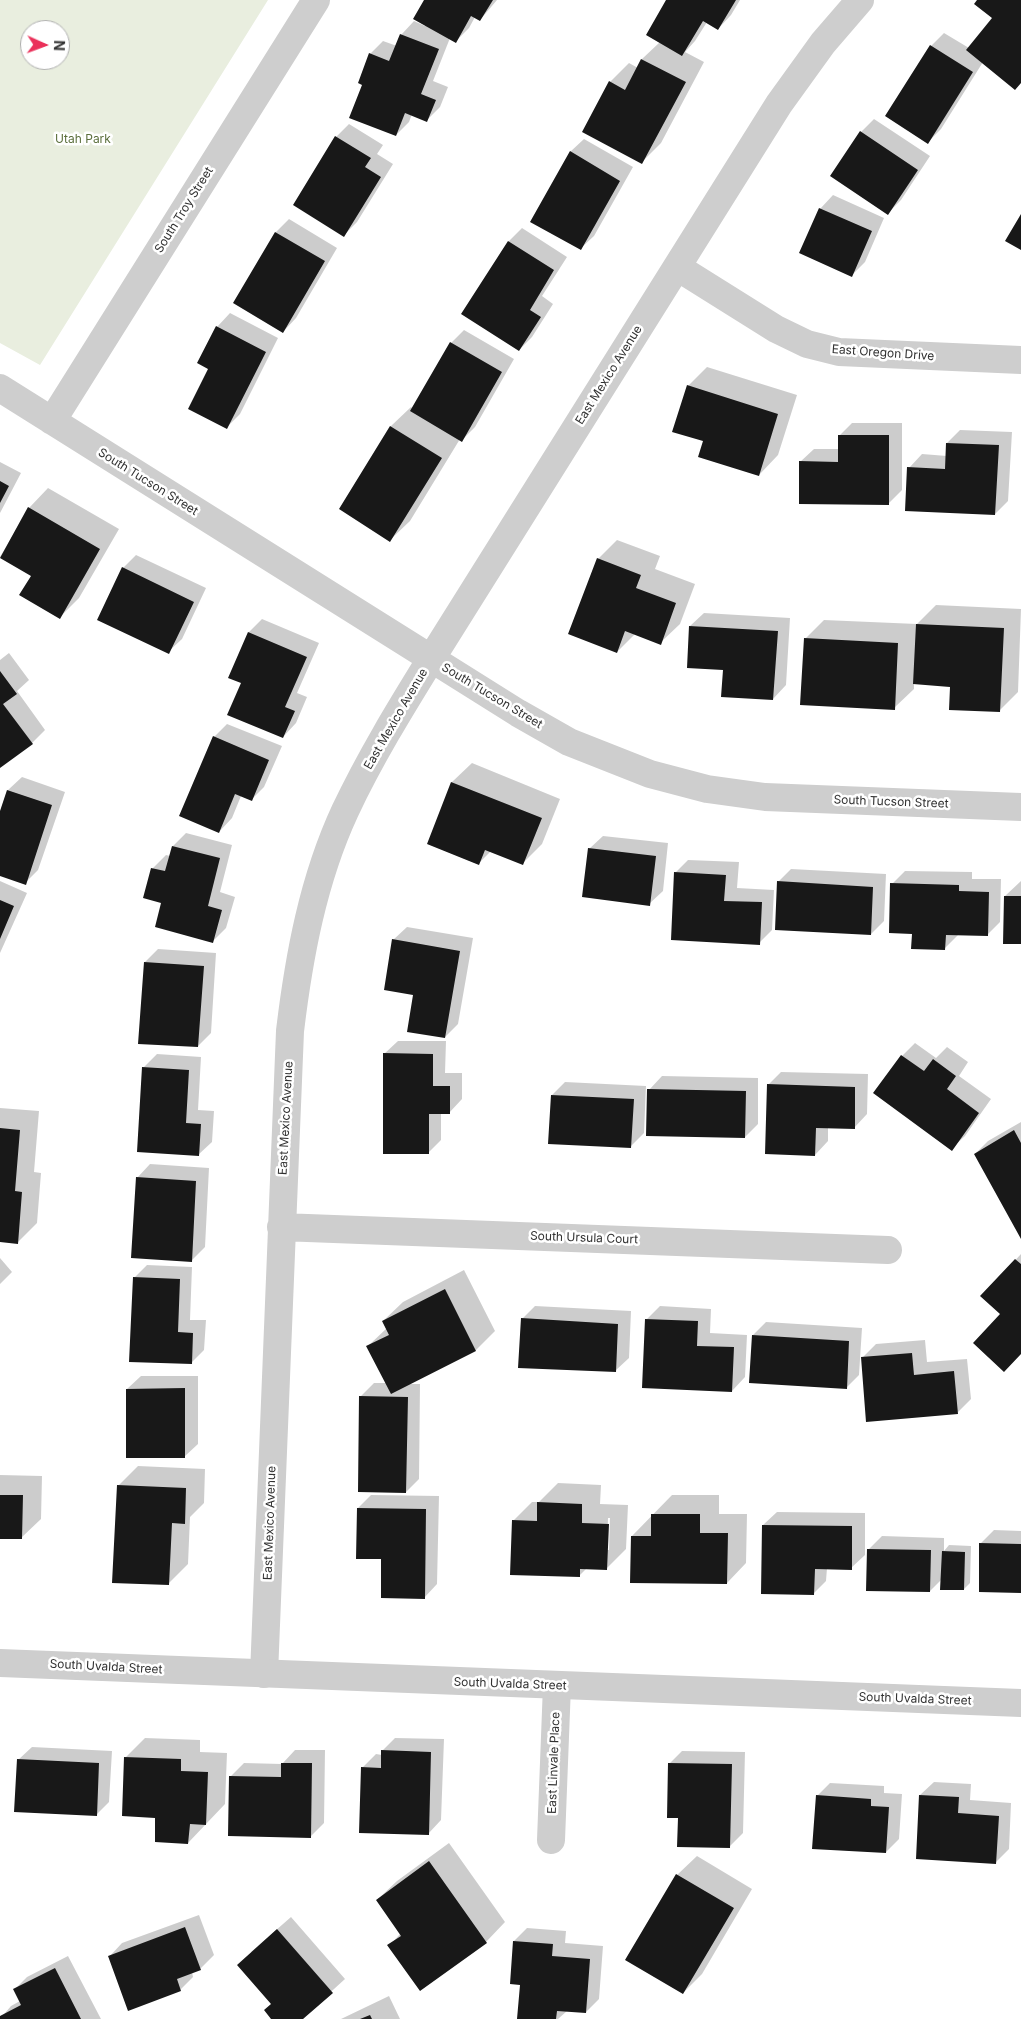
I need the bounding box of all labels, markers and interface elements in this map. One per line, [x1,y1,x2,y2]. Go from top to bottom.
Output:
north arrow [20,20,70,70]
text: N [51,40,68,51]
park label: Utah Park [55,132,111,146]
street label: South Troy Street [152,164,216,256]
street label: East Mexico Avenue [573,323,645,427]
street label: East Oregon Drive [831,342,935,364]
street label: South Tucson Street [95,445,201,519]
street label: South Tucson Street [439,660,545,732]
street label: East Mexico Avenue [361,666,431,772]
street label: South Tucson Street [833,793,949,811]
street label: East Mexico Avenue [276,1061,296,1175]
street label: South Ursula Court [530,1229,638,1247]
street label: East Mexico Avenue [261,1466,279,1580]
street label: South Uvalda Street [49,1657,163,1677]
street label: South Uvalda Street [453,1675,567,1693]
street label: South Uvalda Street [858,1690,972,1708]
street label: East Linvale Place [545,1712,563,1814]

